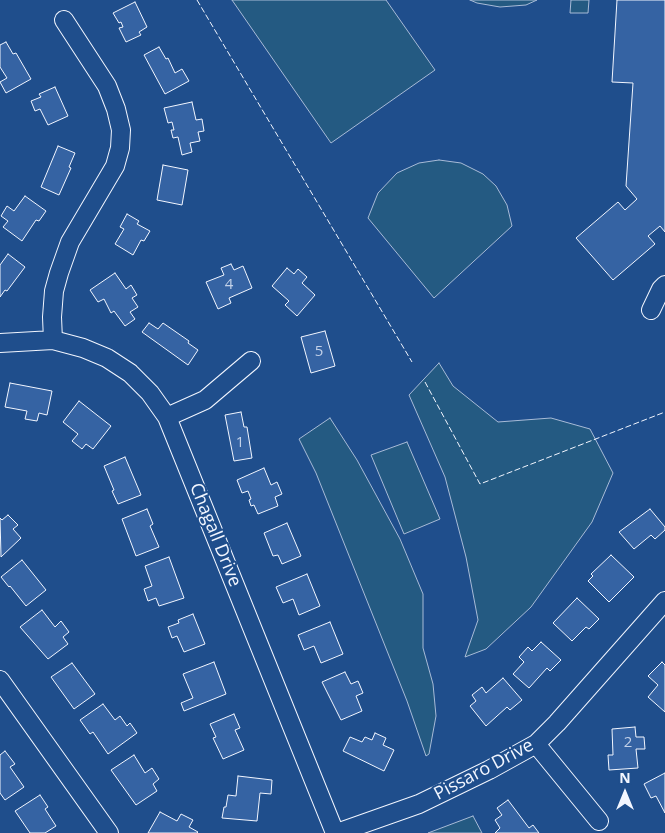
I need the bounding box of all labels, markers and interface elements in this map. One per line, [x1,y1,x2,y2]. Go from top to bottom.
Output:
house number: 4 [225,276,233,294]
house number: 5 [315,343,323,361]
house number: 1 [236,434,244,452]
street label: Chagall Drive [184,480,246,590]
house number: 2 [624,734,632,752]
street label: Pissaro Drive [431,735,537,805]
north arrow [600,768,650,818]
text: N [619,768,631,787]

